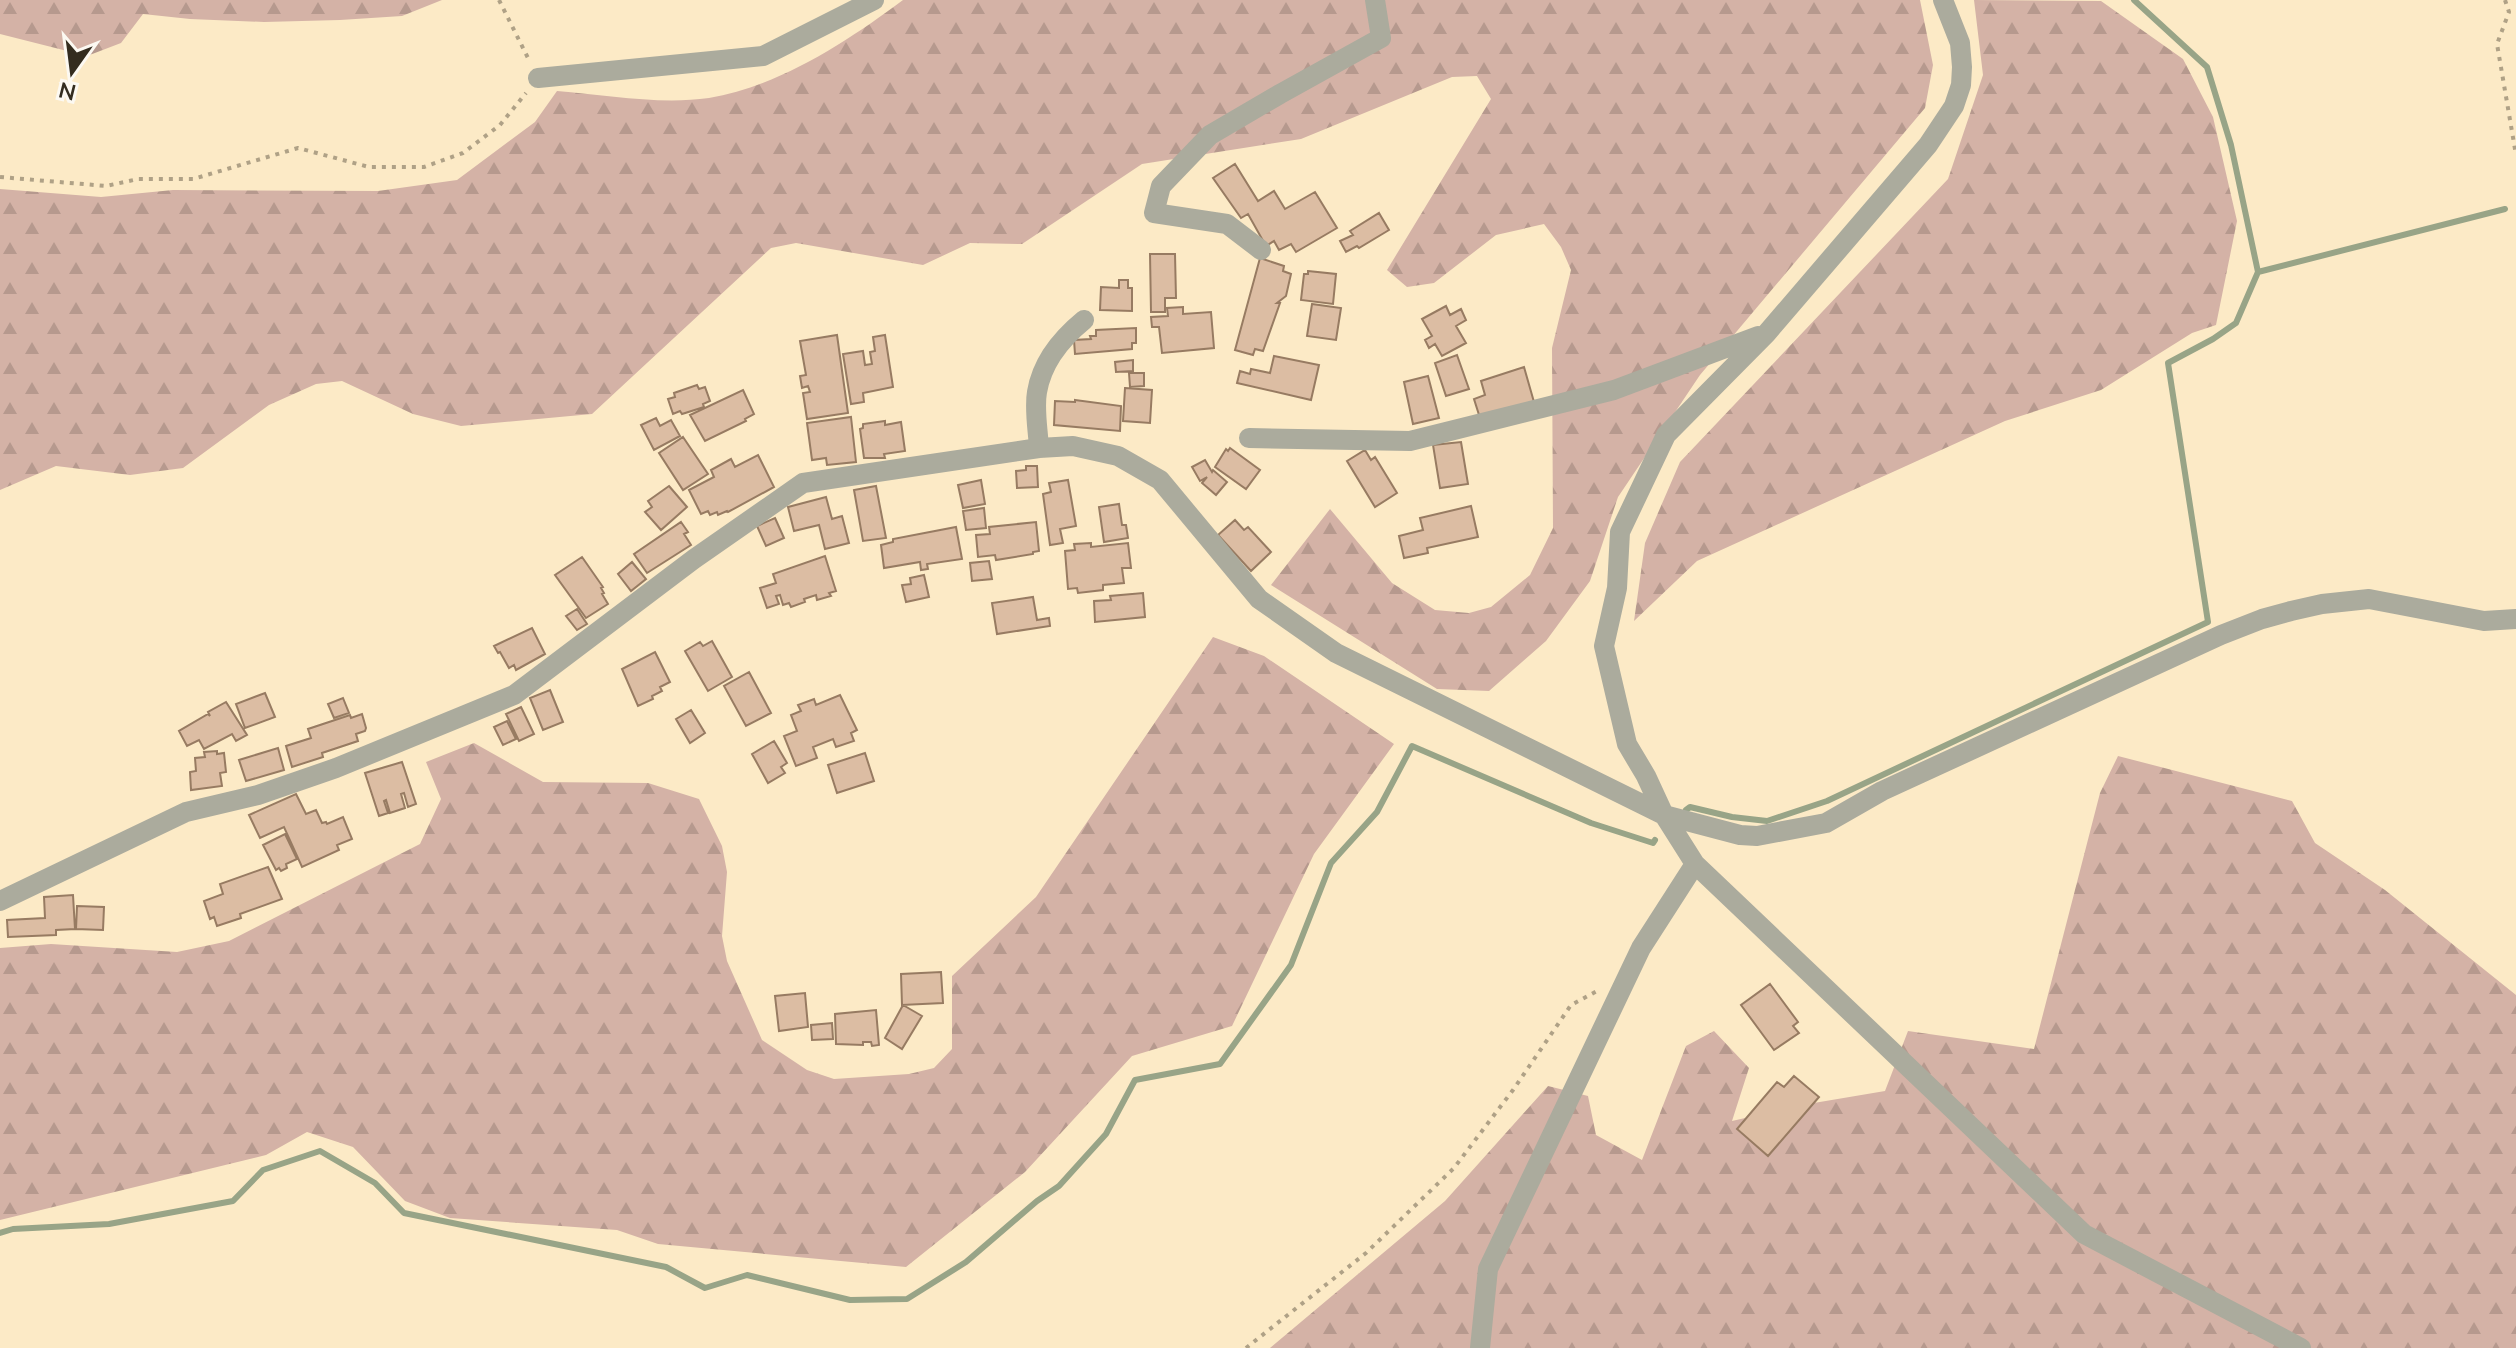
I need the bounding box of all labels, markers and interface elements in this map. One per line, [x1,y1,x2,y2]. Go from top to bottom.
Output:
north arrow [32,32,112,112]
text: N [56,76,79,107]

